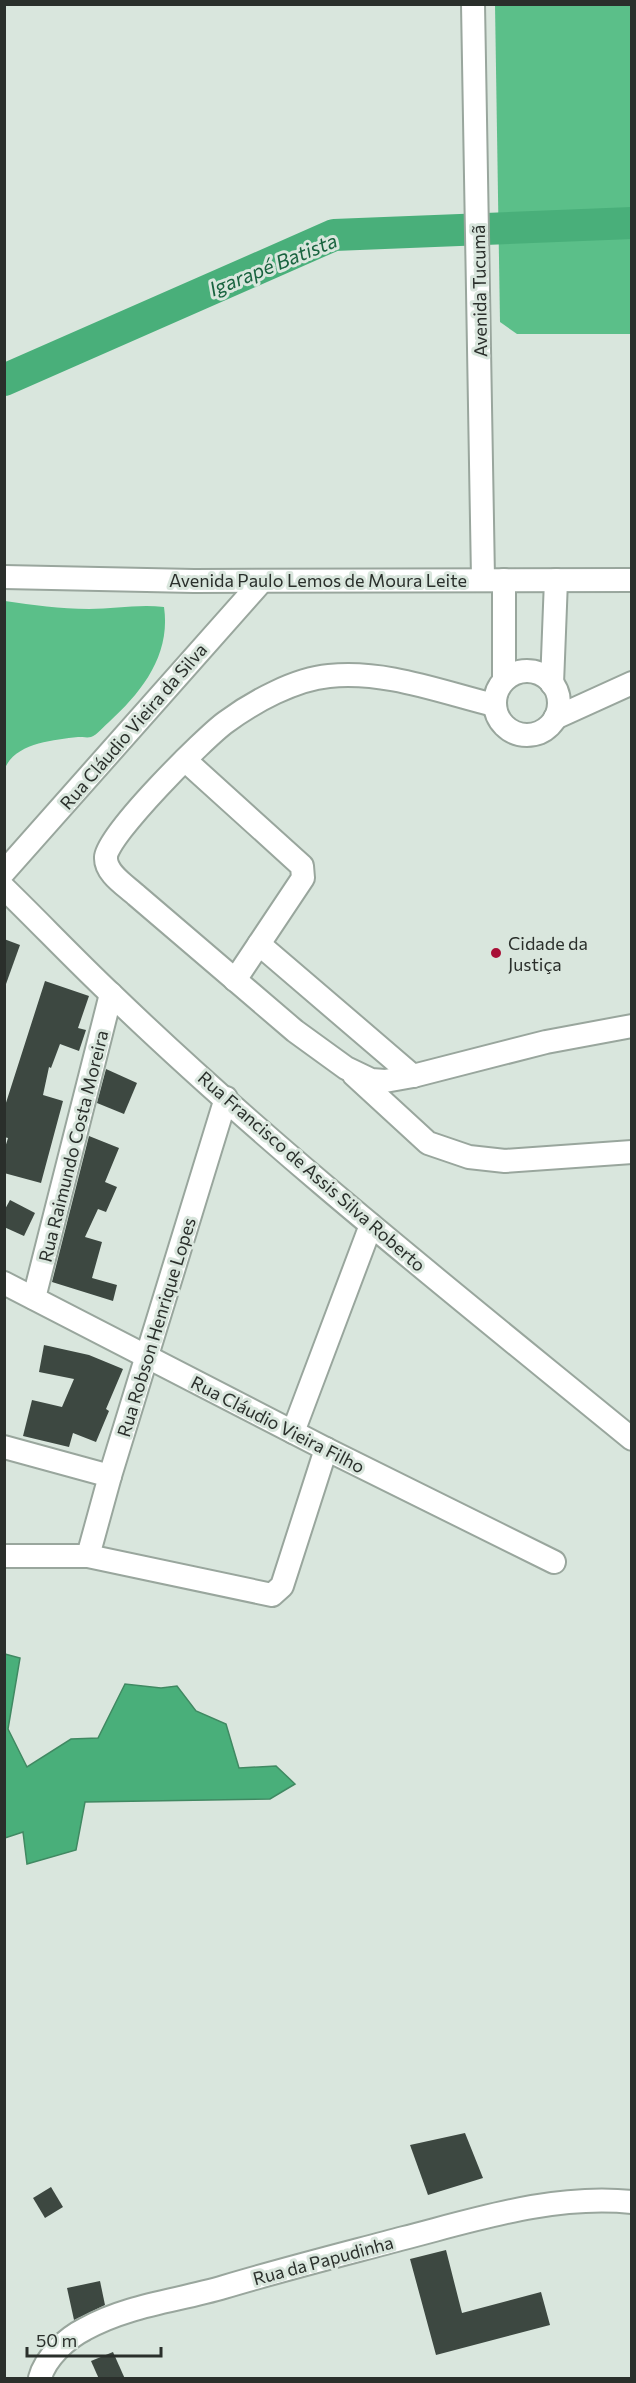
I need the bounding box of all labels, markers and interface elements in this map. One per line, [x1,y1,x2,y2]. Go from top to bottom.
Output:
street label: Avenida Tucumã [467,225,491,357]
water label: Igarapé Batista [206,227,340,301]
street label: Avenida Paulo Lemos de Moura Leite [169,569,467,591]
street label: Rua Cláudio Vieira da Silva [55,638,211,814]
place label: Cidade da Justiça [508,932,588,975]
marker: Cidade da Justiça [489,946,503,960]
street label: Rua Raimundo Costa Moreira [34,1028,112,1264]
street label: Rua Francisco de Assis Silva Roberto [194,1066,430,1276]
street label: Rua Robson Henrique Lopes [112,1215,200,1439]
street label: Rua Cláudio Vieira Filho [187,1371,369,1477]
street label: Rua da Papudinha [250,2231,396,2289]
scale bar [27,2320,160,2358]
text: 50 m [36,2329,77,2351]

